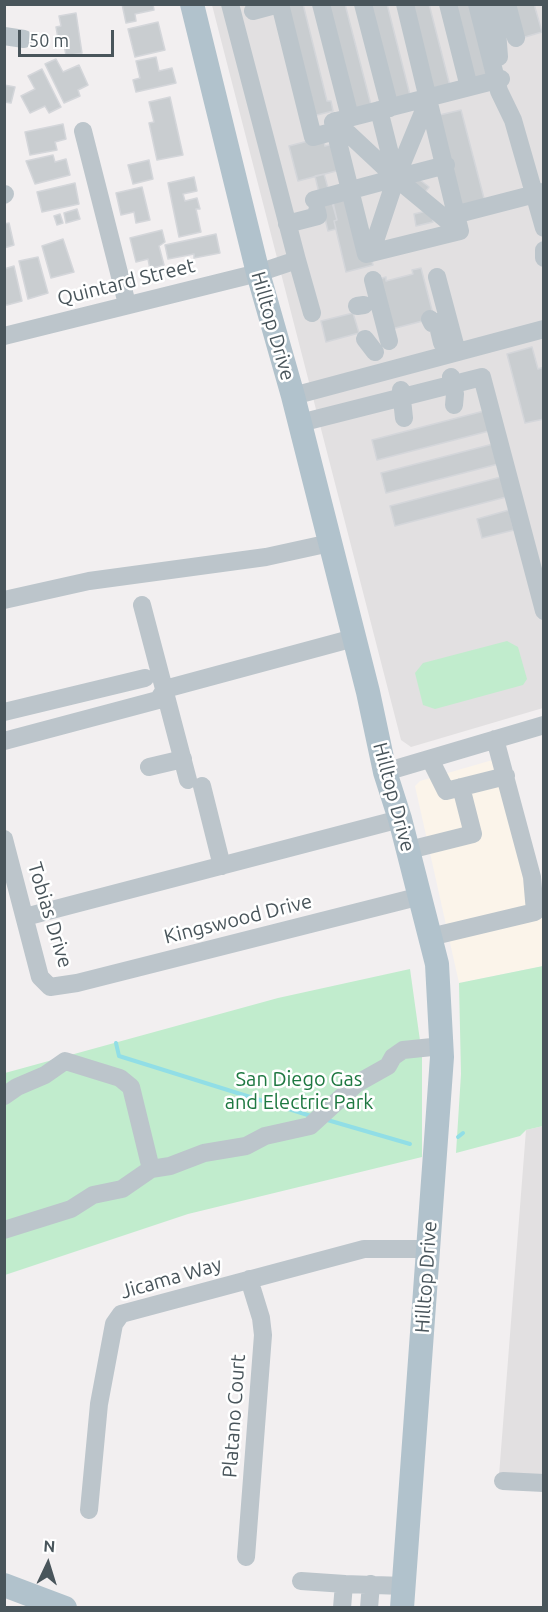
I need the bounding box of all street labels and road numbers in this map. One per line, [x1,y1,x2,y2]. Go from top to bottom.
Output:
street label: Quintard Street [55,253,197,311]
street label: Hilltop Drive [246,269,300,383]
street label: Hilltop Drive [368,740,420,854]
street label: Tobias Drive [23,859,77,971]
street label: Kingswood Drive [162,889,314,949]
street label: Hilltop Drive [410,1220,442,1334]
street label: Jicama Way [118,1252,224,1304]
street label: Platano Court [218,1353,250,1479]

